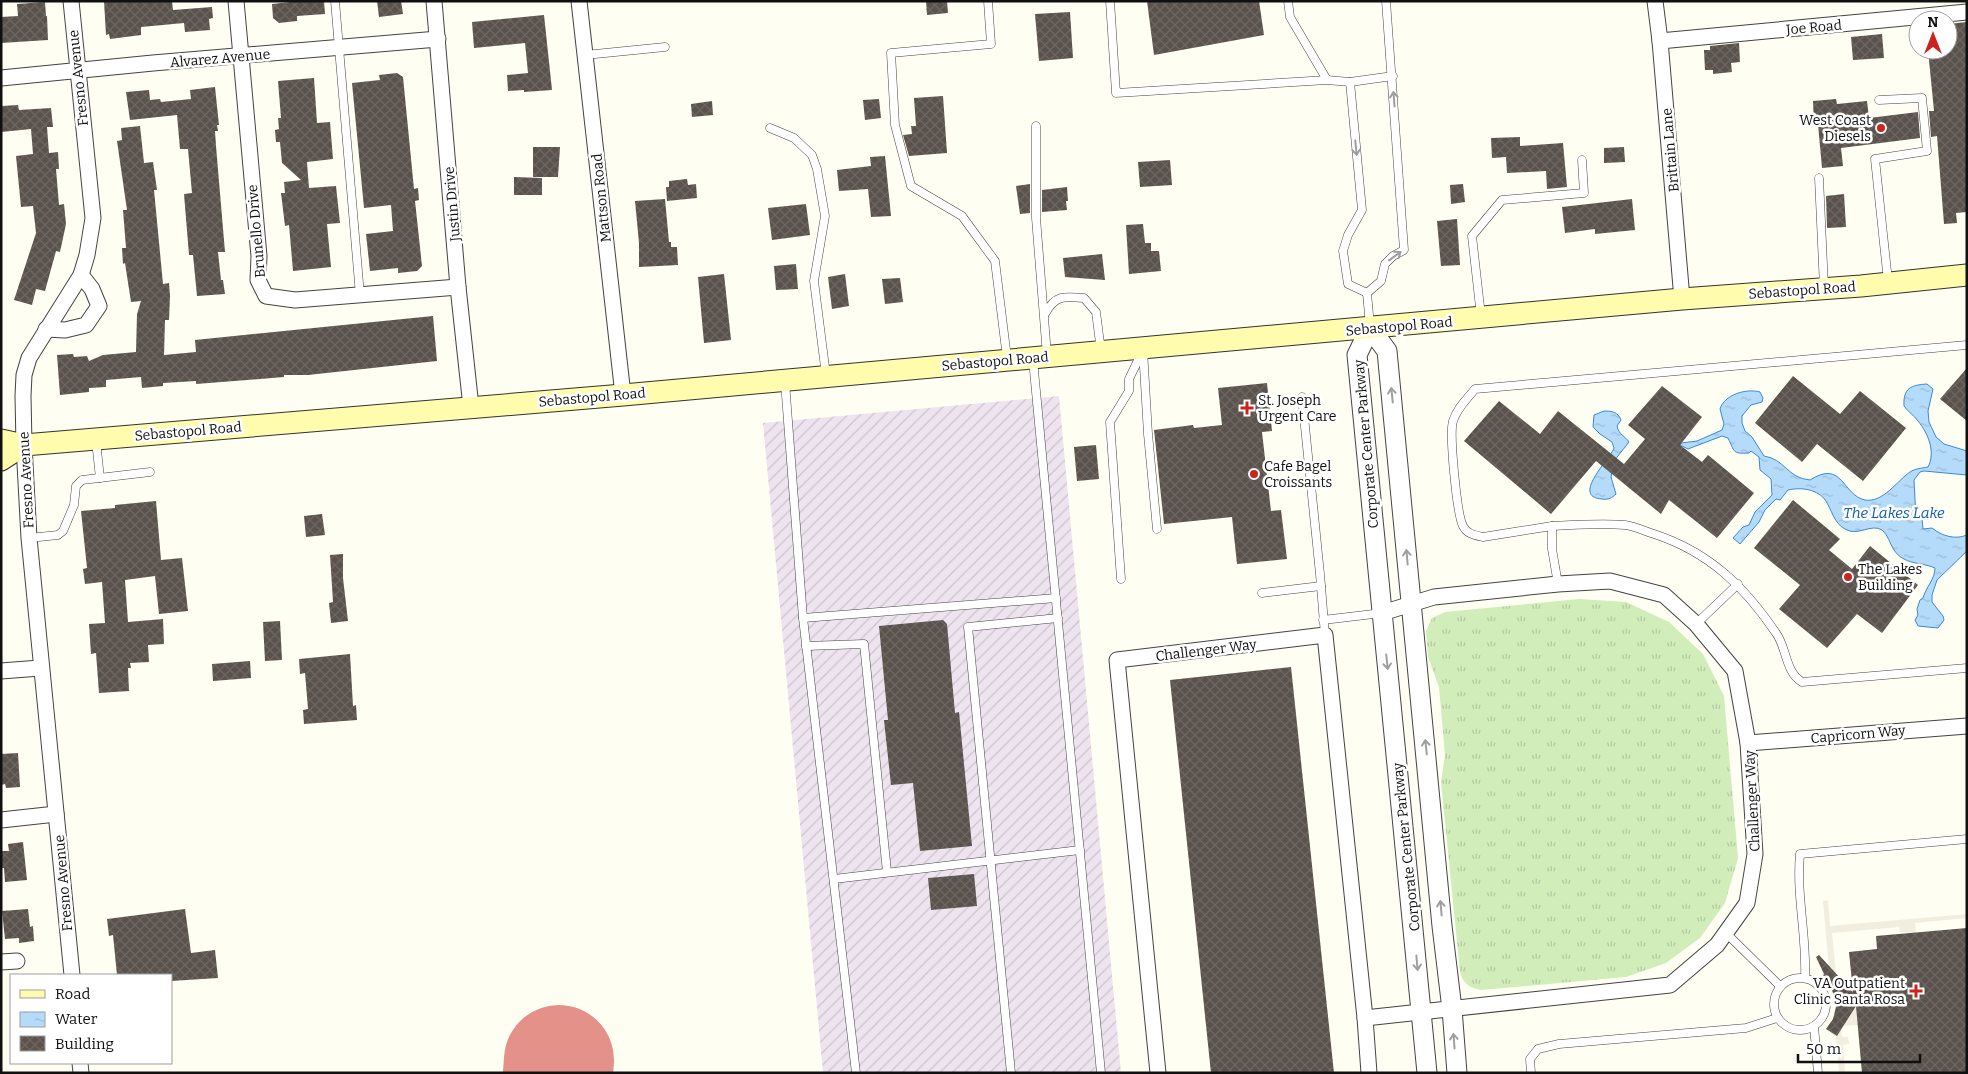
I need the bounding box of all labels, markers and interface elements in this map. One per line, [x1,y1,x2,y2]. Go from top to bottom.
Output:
north arrow [1908,10,1958,60]
text: N [1928,14,1939,31]
street label: Joe Road [1784,17,1843,38]
street label: Fresno Avenue [65,29,92,127]
street label: Alvarez Avenue [169,46,271,71]
one-way arrow [1390,92,1399,108]
street label: Brittain Lane [1658,107,1683,193]
place label: West Coast Diesels [1799,112,1871,145]
marker: West Coast Diesels [1875,122,1887,134]
one-way arrow [1351,140,1361,156]
street label: Mattson Road [588,153,615,243]
street label: Justin Drive [441,166,464,243]
street label: Brunello Drive [244,184,269,278]
one-way arrow [1388,251,1402,261]
street label: Sebastopol Road [1748,278,1856,303]
street label: Sebastopol Road [1345,313,1453,340]
street label: Sebastopol Road [941,348,1049,375]
street label: Corporate Center Parkway [1351,358,1382,529]
street label: Sebastopol Road [538,384,646,411]
one-way arrow [1387,387,1397,403]
place label: St. Joseph Urgent Care [1258,392,1336,425]
marker: St. Joseph Urgent Care [1240,401,1254,415]
street label: Sebastopol Road [134,418,242,445]
street label: Fresno Avenue [15,431,38,529]
place label: Cafe Bagel Croissants [1264,458,1332,491]
marker: Cafe Bagel Croissants [1248,468,1260,480]
water label: The Lakes Lake [1843,504,1945,522]
one-way arrow [1403,549,1412,565]
place label: The Lakes Building [1858,561,1922,594]
marker: The Lakes Building [1842,571,1854,583]
street label: Challenger Way [1155,636,1258,665]
one-way arrow [1382,653,1392,669]
street label: Capricorn Way [1810,722,1907,747]
one-way arrow [1421,739,1431,755]
street label: Challenger Way [1741,749,1764,852]
street label: Corporate Center Parkway [1389,761,1424,932]
street label: Fresno Avenue [51,834,76,932]
one-way arrow [1436,901,1445,917]
one-way arrow [1412,954,1422,970]
legend [10,974,172,1064]
place label: VA Outpatient Clinic Santa Rosa [1794,975,1905,1008]
marker: VA Outpatient Clinic Santa Rosa [1909,984,1923,998]
text: Road [55,985,90,1003]
text: Water [55,1010,98,1028]
scale bar [1798,1032,1920,1064]
one-way arrow [1450,1033,1459,1049]
text: Building [55,1035,114,1053]
text: 50 m [1806,1040,1842,1058]

